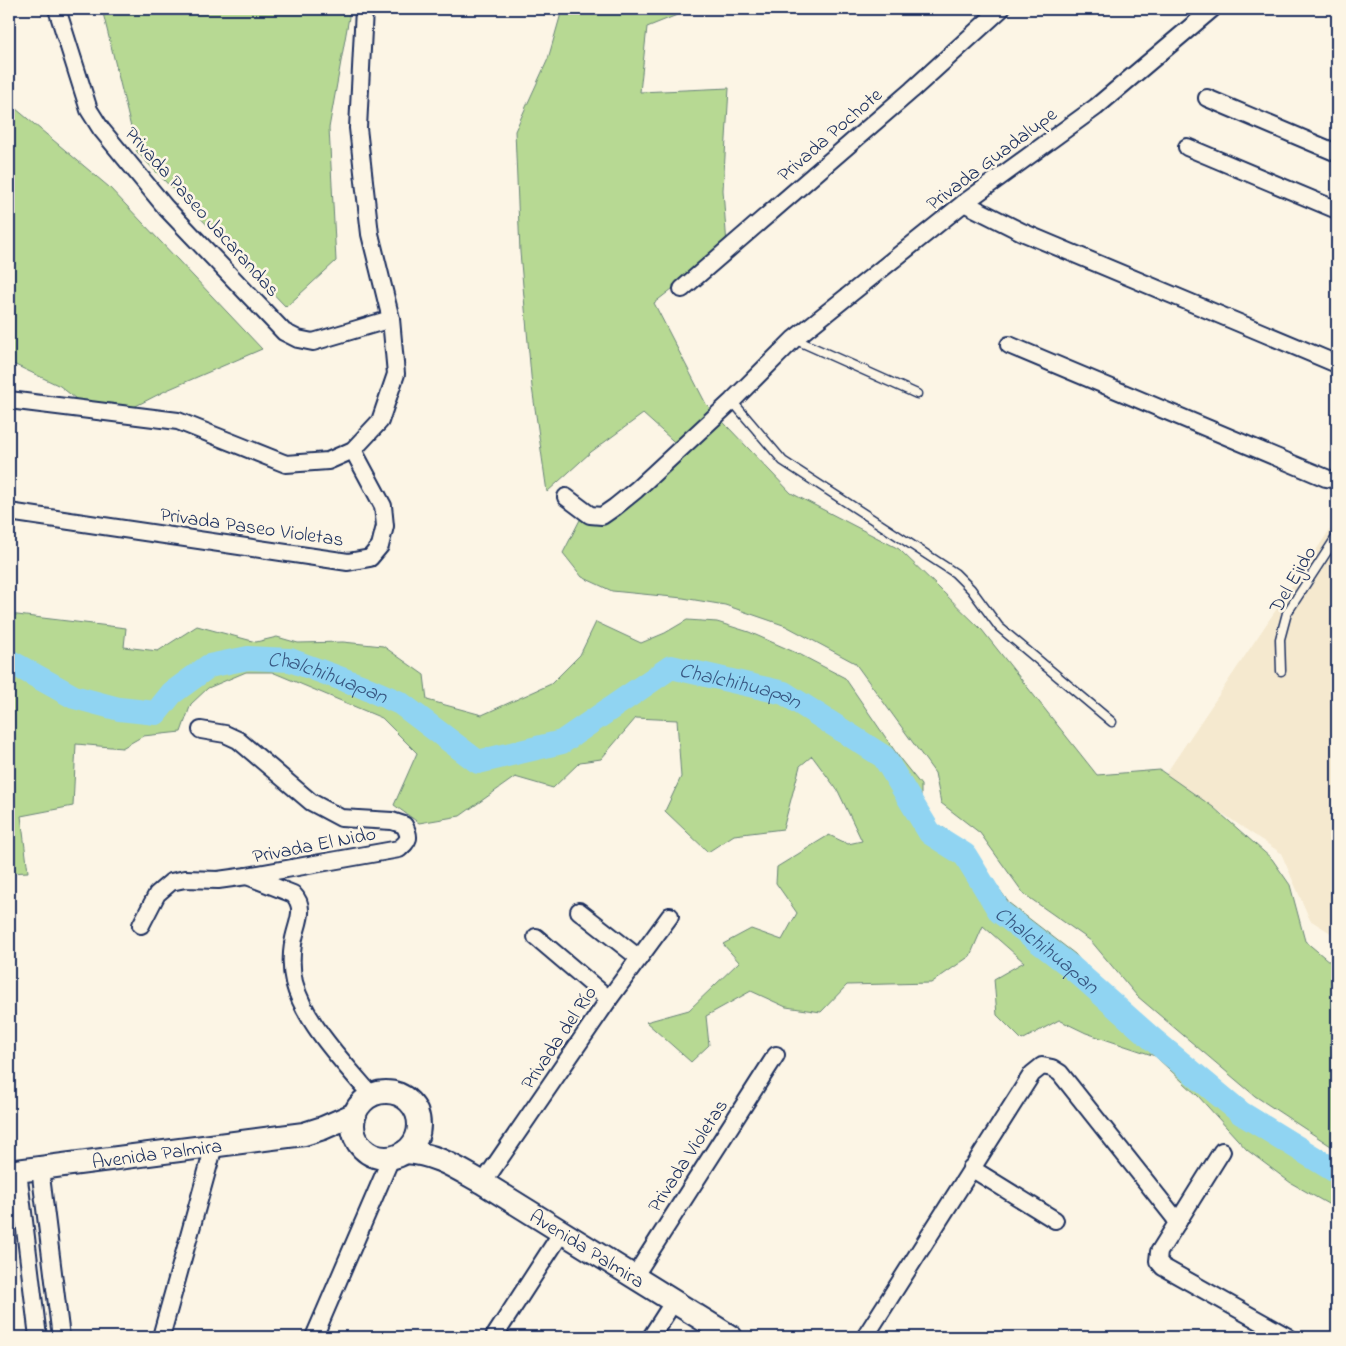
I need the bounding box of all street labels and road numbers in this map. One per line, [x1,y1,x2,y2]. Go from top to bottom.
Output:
street label: Privada Pochote [772,82,890,190]
street label: Privada Guadalupe [921,101,1064,219]
street label: Privada Paseo Jacarandas [117,121,286,304]
street label: Privada Paseo Violetas [158,501,345,556]
street label: Del Ejido [1263,541,1325,620]
street label: Privada El Nido [250,820,379,873]
street label: Privada del Río [515,981,605,1096]
street label: Privada Violetas [642,1094,737,1219]
street label: Avenida Palmira [90,1133,224,1178]
street label: Avenida Palmira [523,1203,650,1297]

